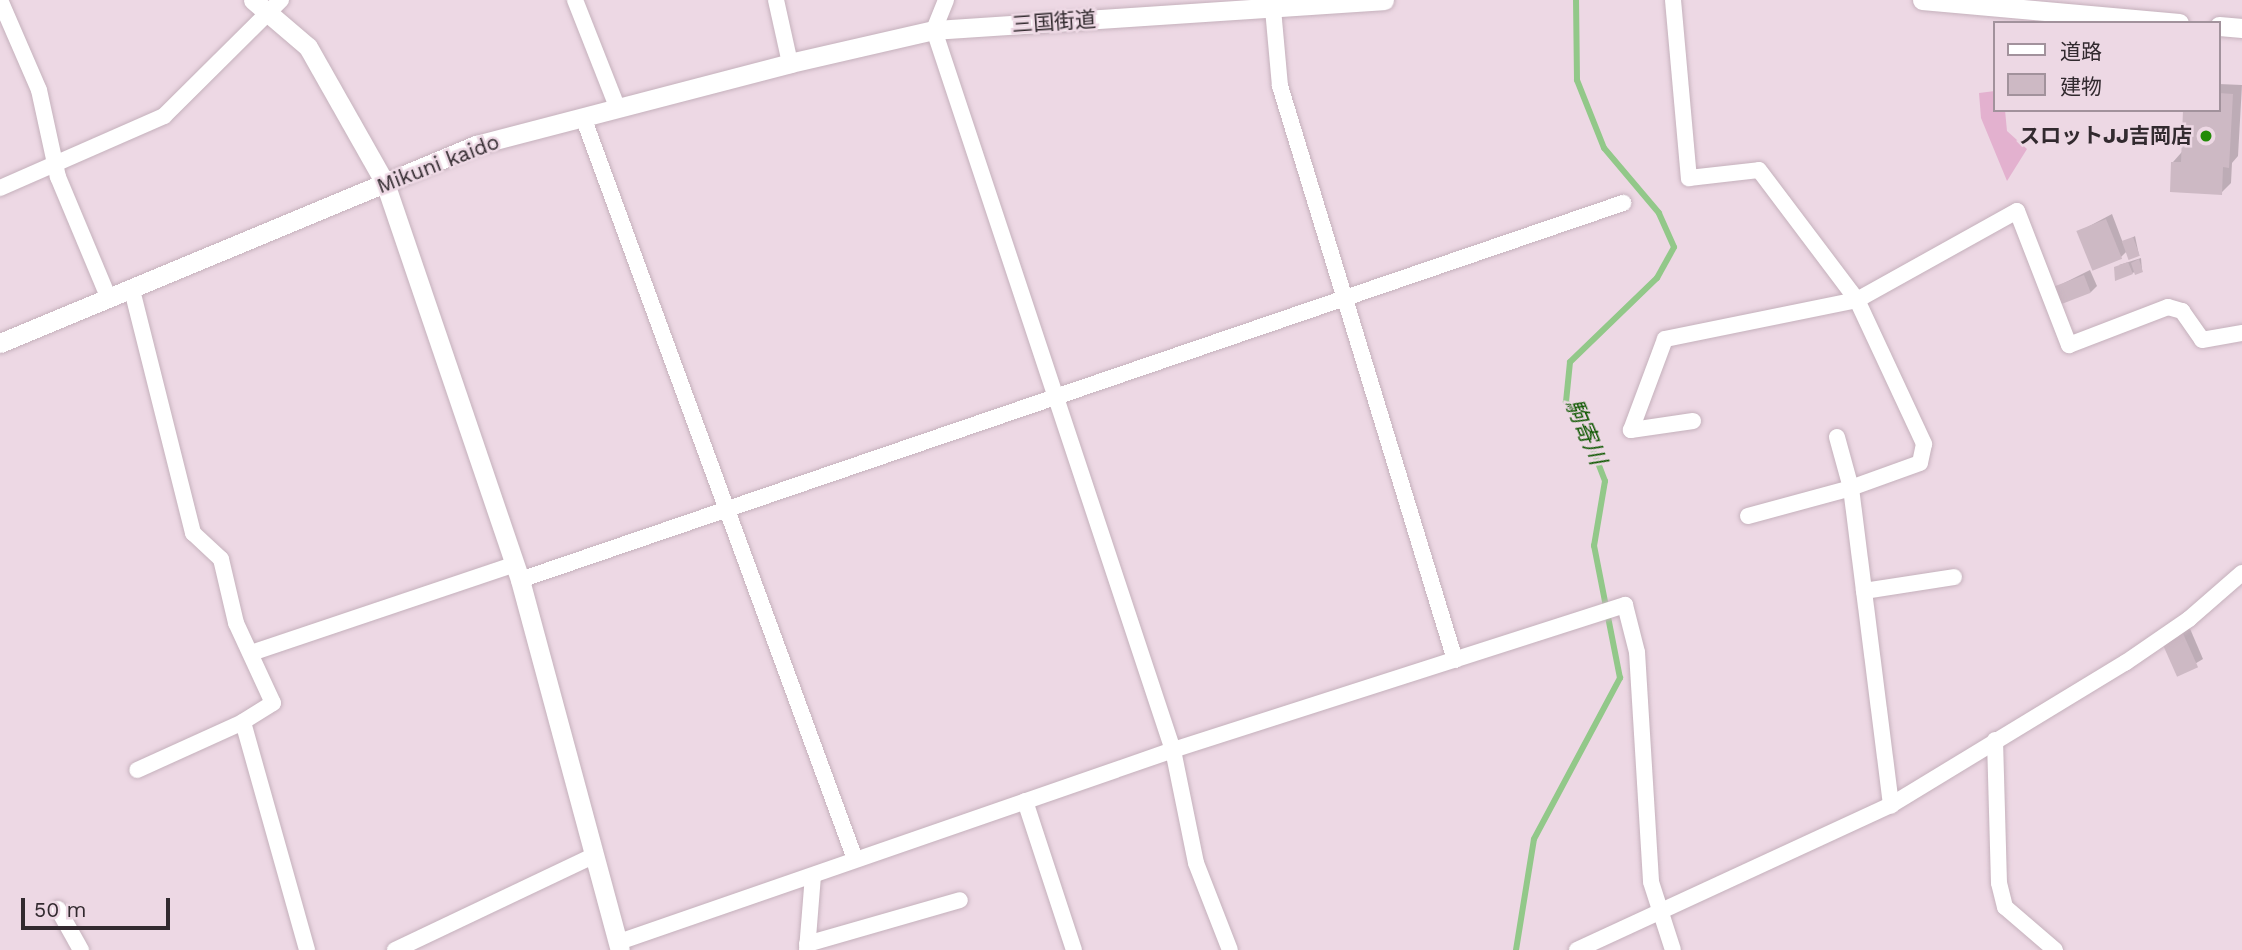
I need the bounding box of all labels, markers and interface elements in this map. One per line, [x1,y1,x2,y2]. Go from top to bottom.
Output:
street label: 三国街道 [1011,7,1097,37]
legend [1994,21,2221,112]
text: 道路 [2060,39,2102,64]
text: 建物 [2060,74,2102,99]
place label: スロットJJ吉岡店 [2019,123,2192,149]
marker: スロットJJ吉岡店 [2198,128,2214,144]
street label: Mikuni kaido [373,129,503,199]
water label: 駒寄川 [1559,395,1611,469]
scale bar [24,884,173,928]
text: 50 m [34,897,86,922]

